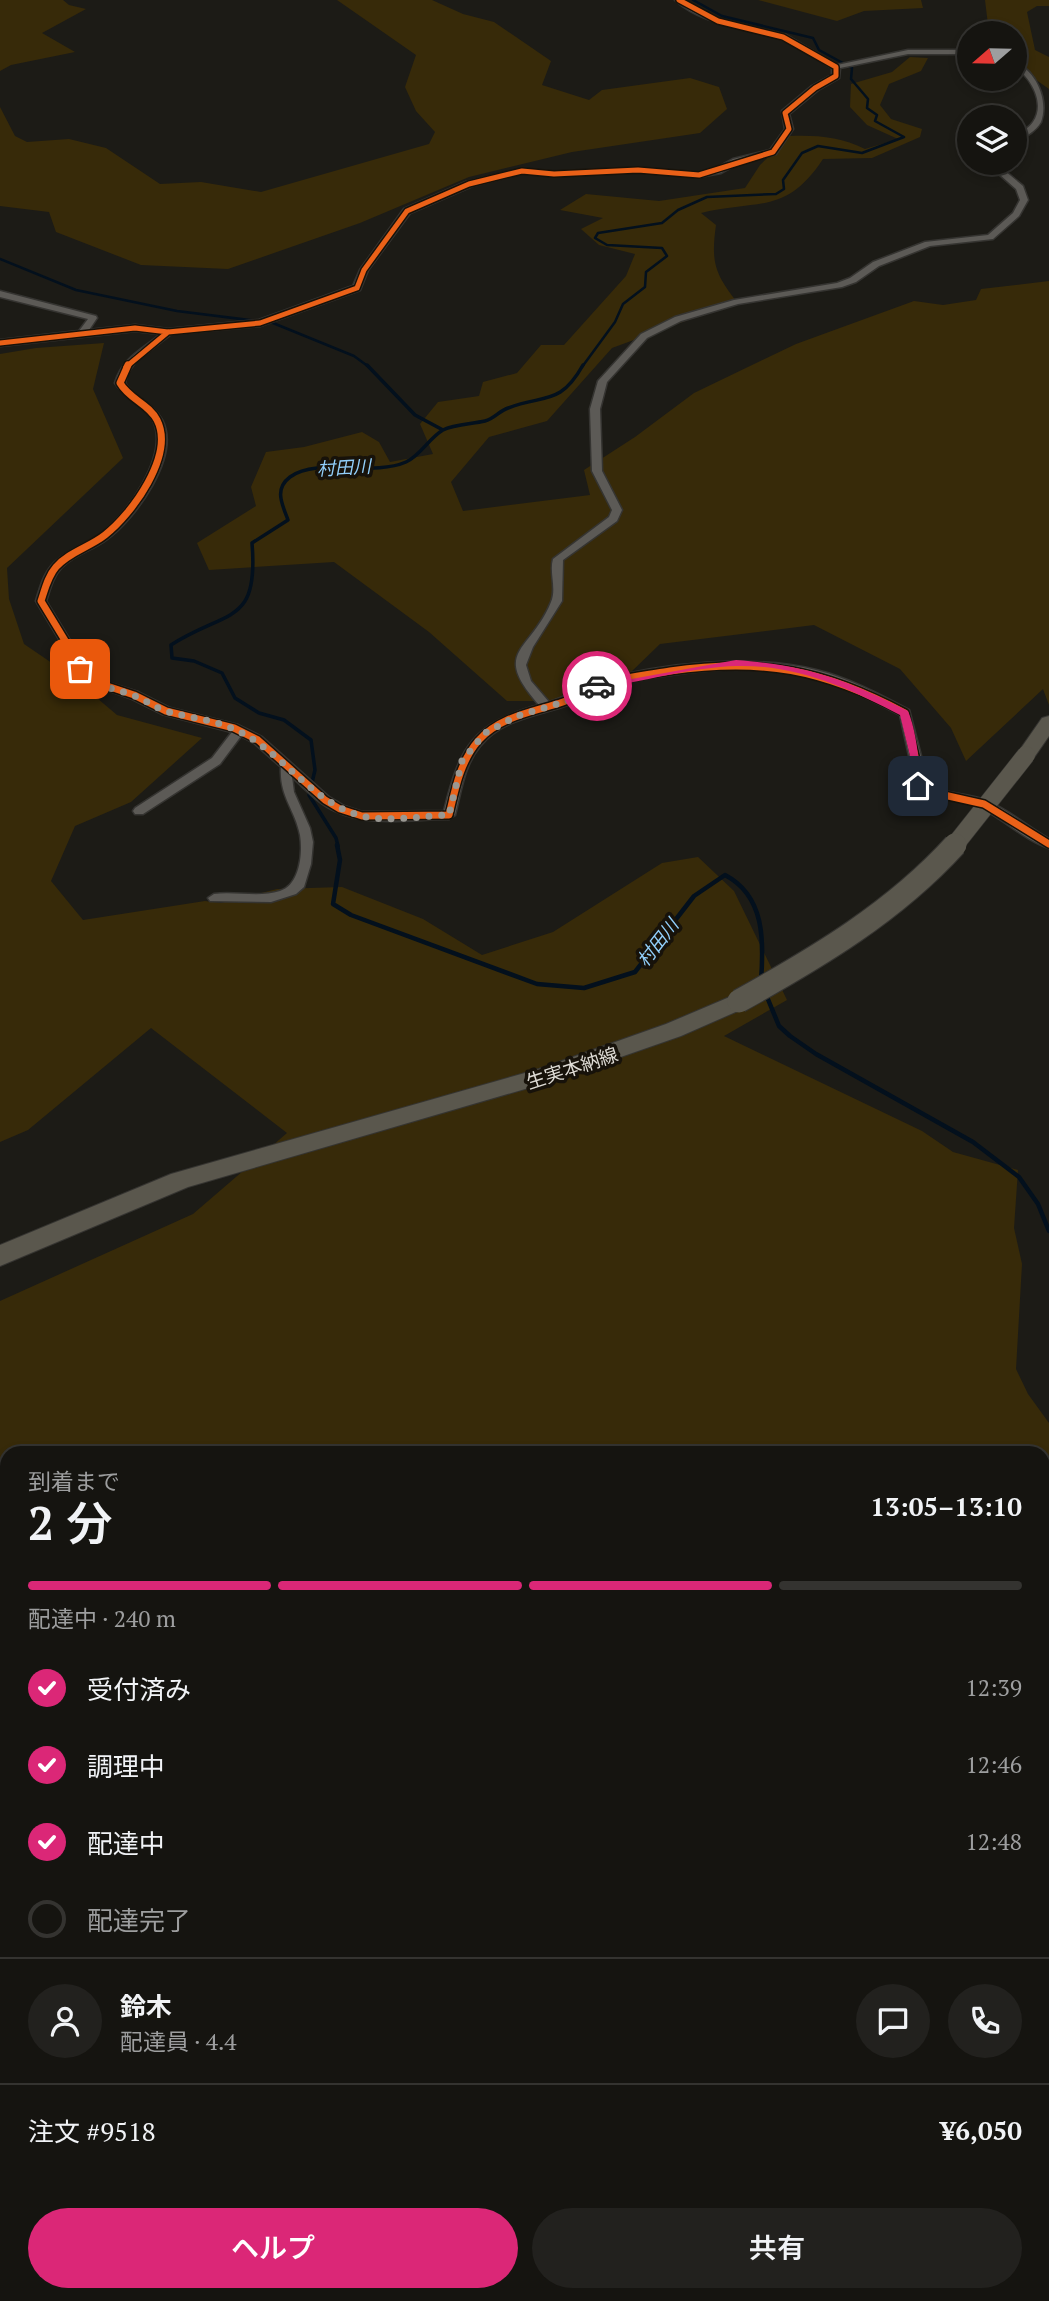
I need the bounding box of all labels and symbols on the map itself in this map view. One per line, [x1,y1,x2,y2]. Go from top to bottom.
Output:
north arrow [957,21,1027,91]
water label: 村田川 [316,454,374,480]
pin [50,639,110,699]
courier [562,651,632,721]
pin [888,756,948,816]
water label: 村田川 [631,912,685,971]
street label: 生実本納線 [523,1041,621,1094]

